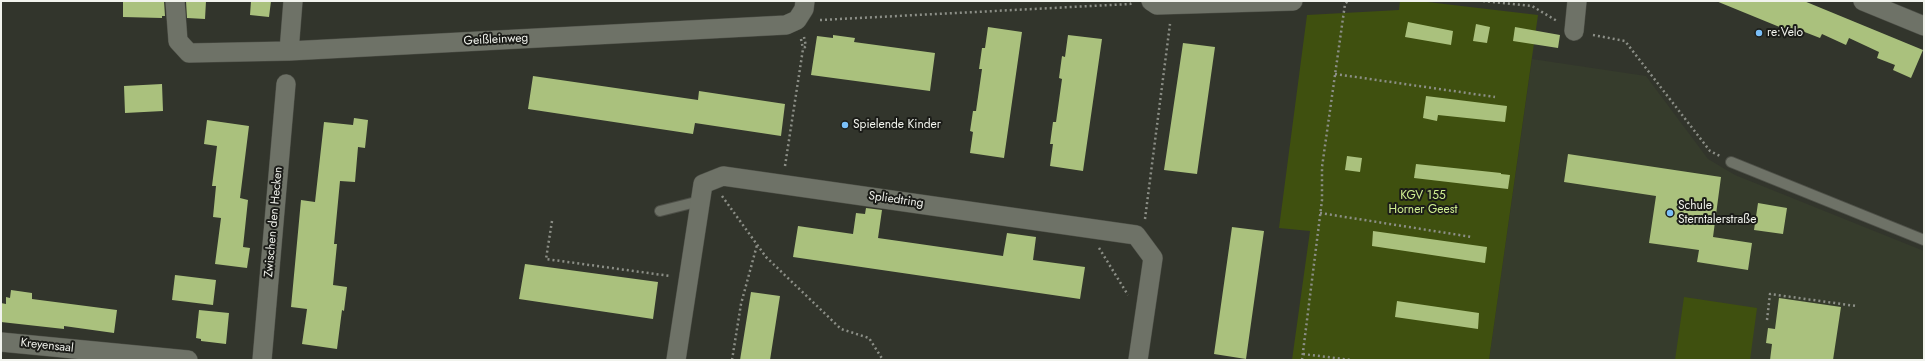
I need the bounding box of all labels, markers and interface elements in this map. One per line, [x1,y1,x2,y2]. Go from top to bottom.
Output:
place label: re:Velo [1767,26,1803,40]
marker: re:Velo [1754,28,1764,38]
street label: Geißleinweg [463,31,529,49]
place label: Spielende Kinder [853,118,941,132]
marker: Spielende Kinder [840,120,850,130]
street label: Zwischen den Hecken [262,166,286,278]
street label: Spliedtring [867,189,925,211]
park label: KGV 155 Horner Geest [1389,189,1457,217]
place label: Schule Sterntalerstraße [1678,199,1756,227]
marker: Schule Sterntalerstraße [1665,208,1675,218]
street label: Kreyensaal [20,336,74,356]

